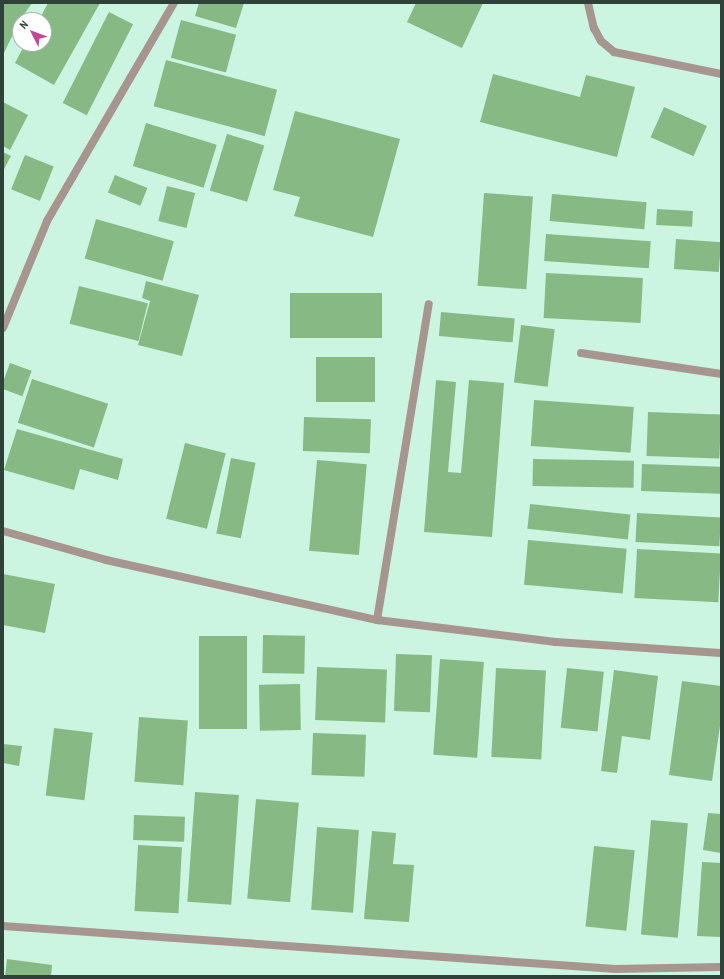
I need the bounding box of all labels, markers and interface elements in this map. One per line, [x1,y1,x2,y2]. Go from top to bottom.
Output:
north arrow [12,12,52,52]
text: N [16,18,31,32]

